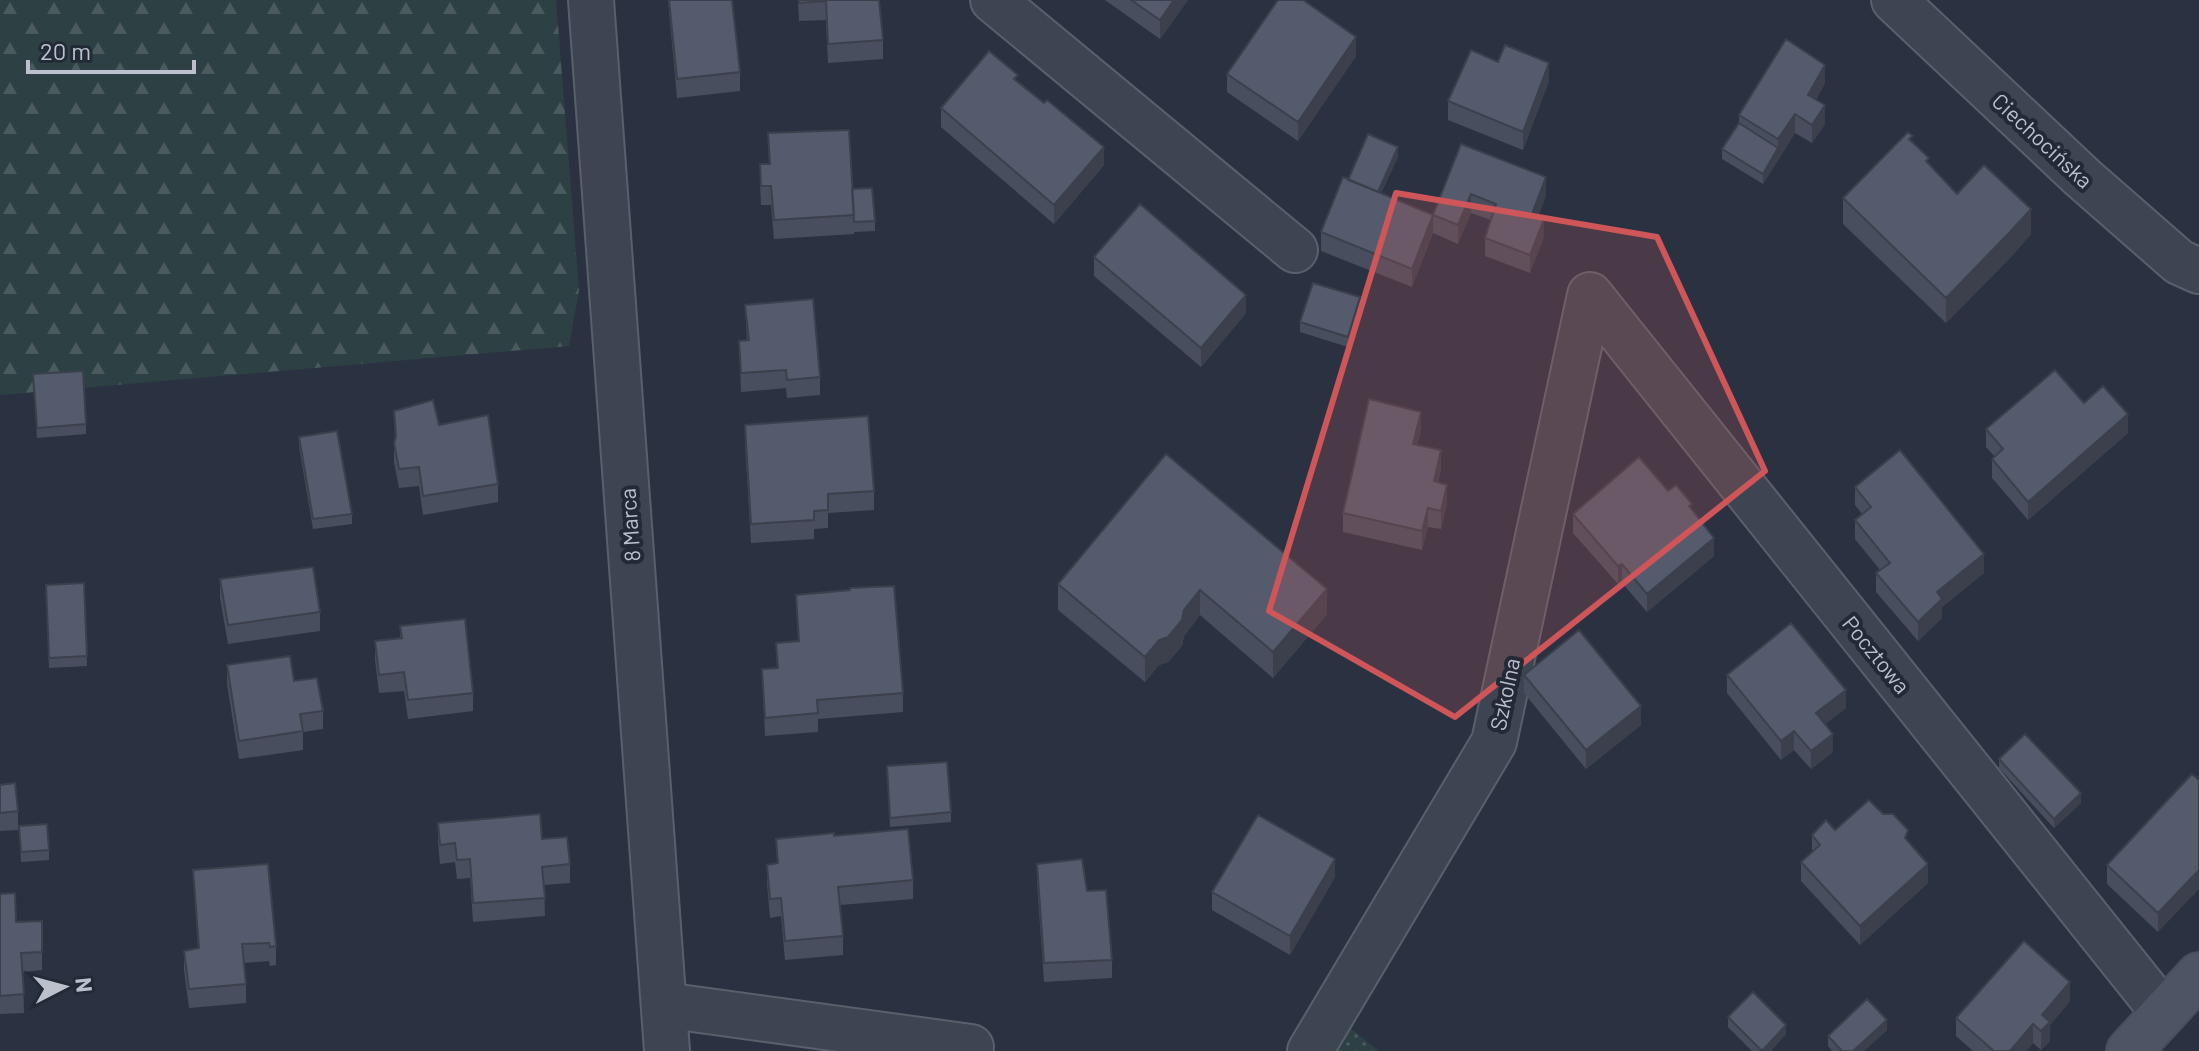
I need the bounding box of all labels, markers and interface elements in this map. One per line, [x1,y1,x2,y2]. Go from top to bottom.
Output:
scale bar [28,24,194,74]
text: 20 m [40,36,91,65]
street label: Ciechocińska [1988,87,2098,193]
street label: 8 Marca [613,487,645,563]
street label: Pocztowa [1838,610,1916,698]
street label: Szkolna [1484,655,1524,733]
north arrow [24,947,104,1027]
text: N [71,976,99,993]

